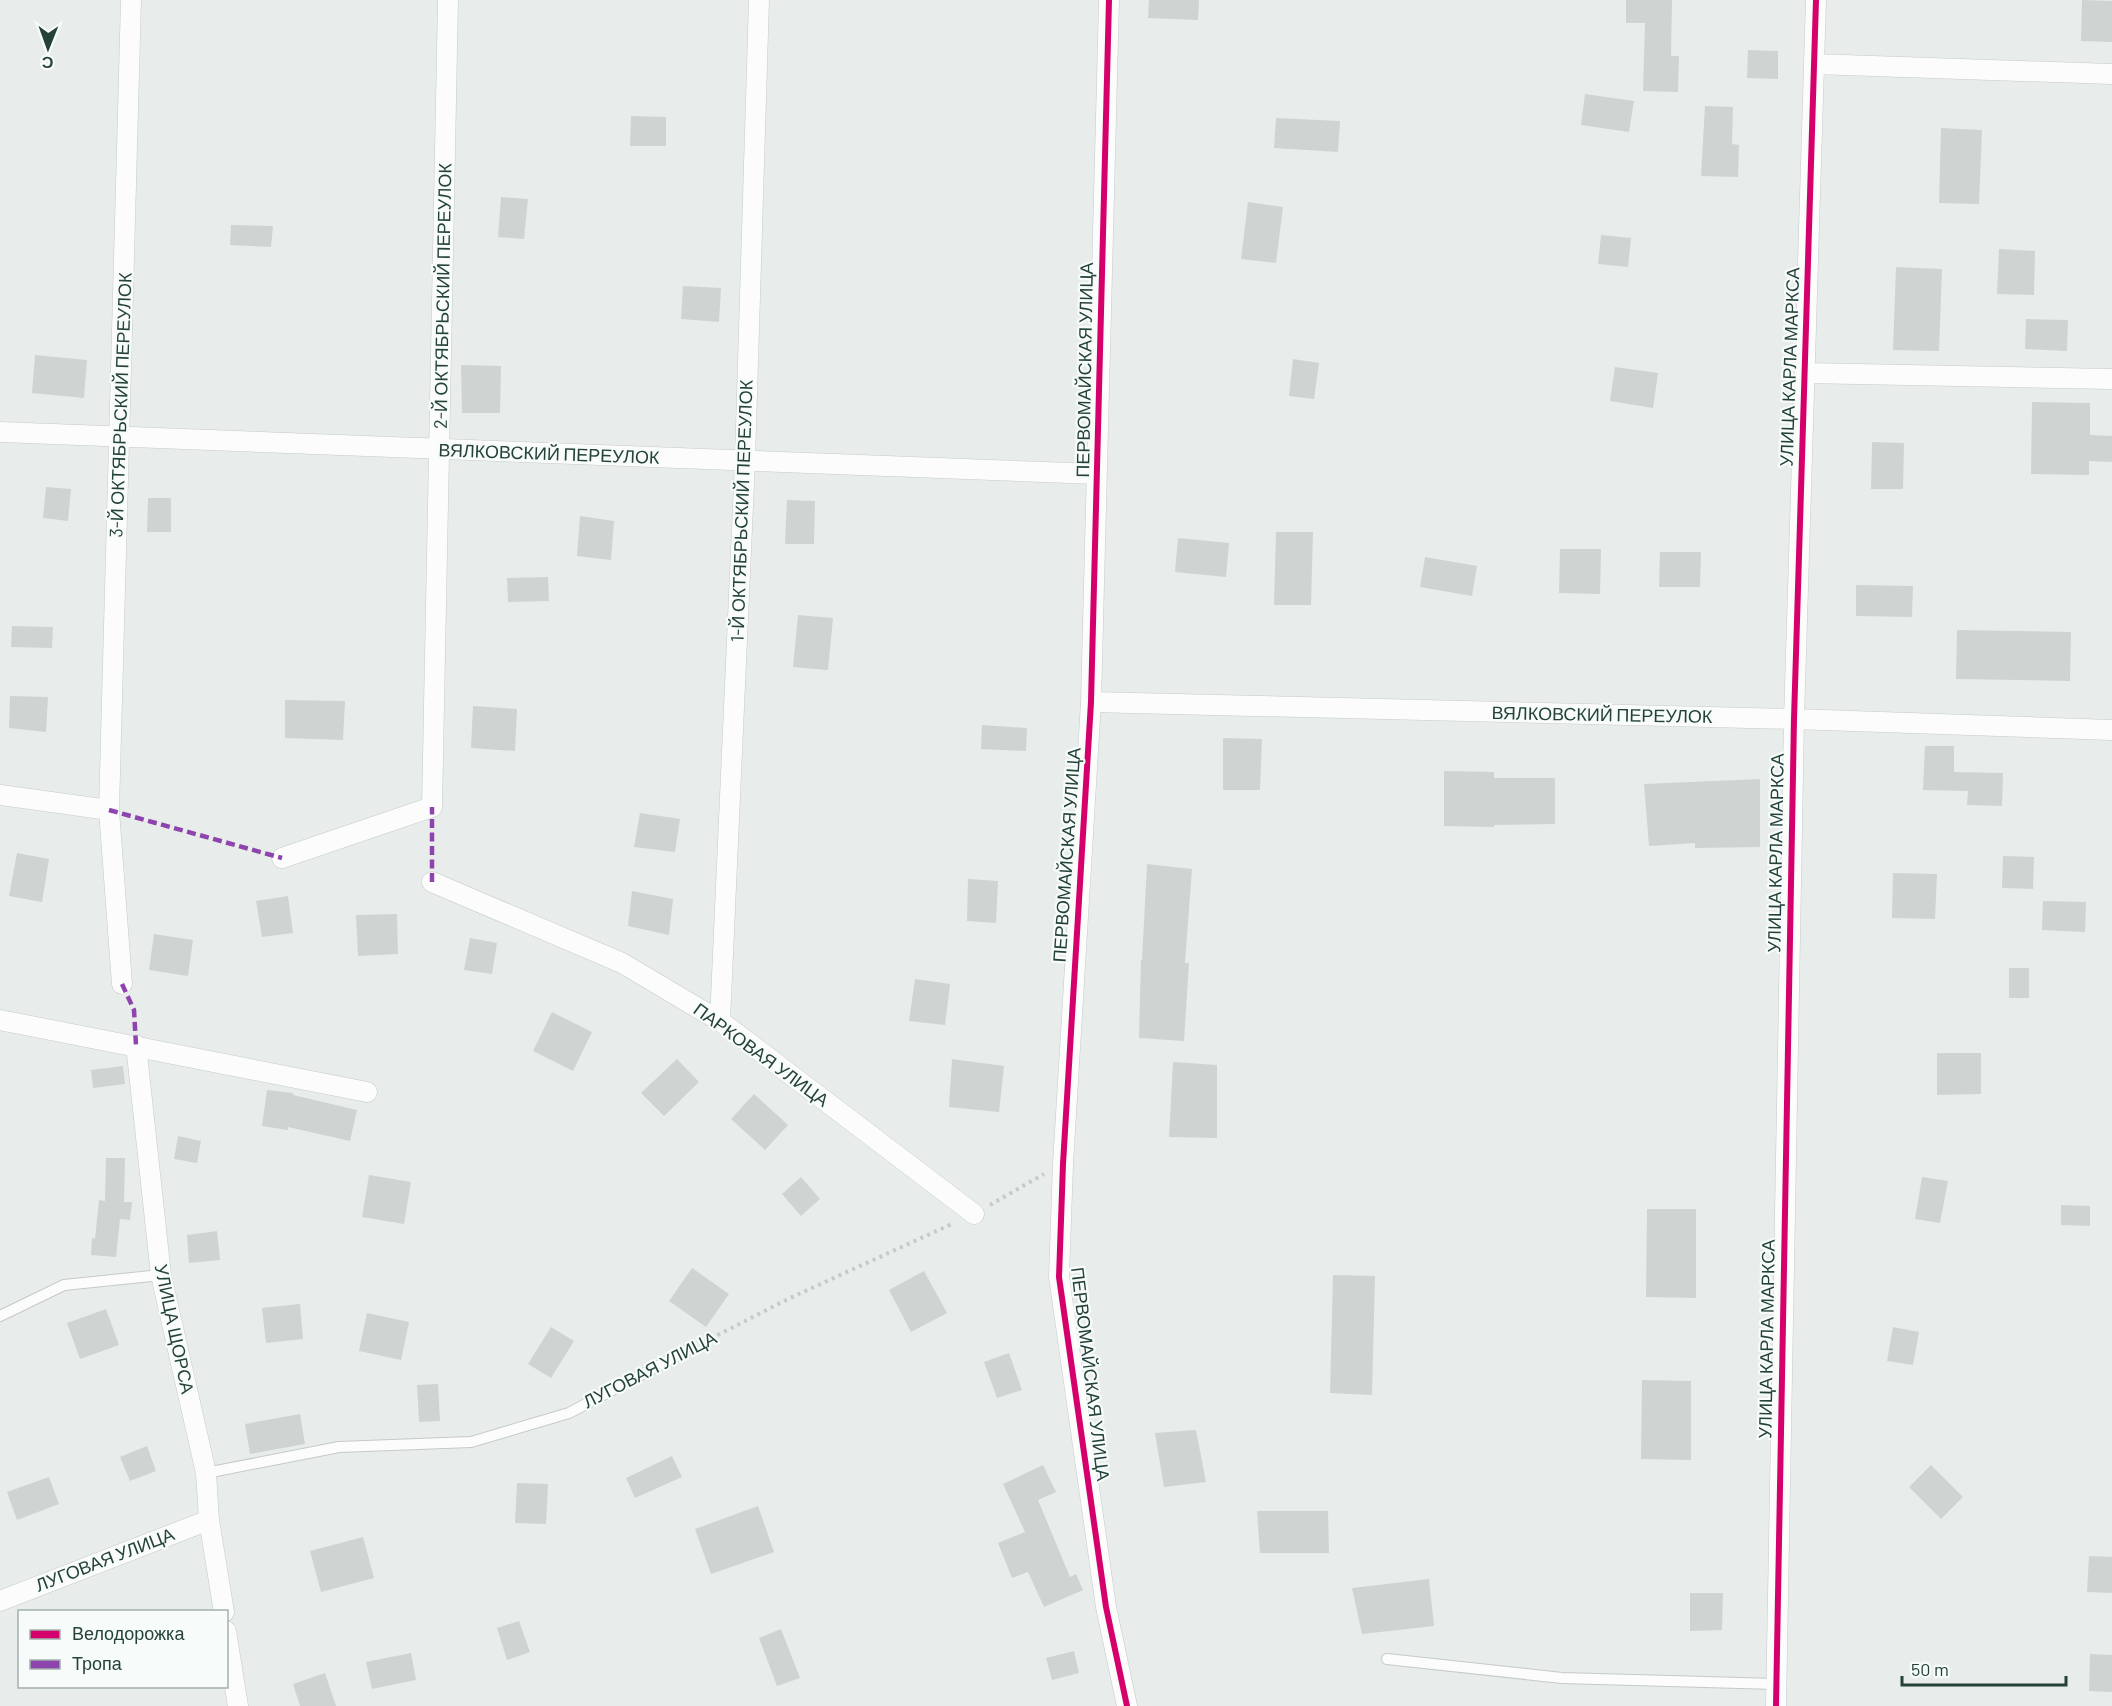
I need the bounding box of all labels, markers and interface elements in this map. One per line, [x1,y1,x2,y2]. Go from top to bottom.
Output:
north arrow [18,18,78,78]
text: С [41,54,54,73]
street label: 2-Й ОКТЯБРЬСКИЙ ПЕРЕУЛОК [429,162,455,429]
street label: ПЕРВОМАЙСКАЯ УЛИЦА [1071,262,1097,478]
street label: УЛИЦА КАРЛА МАРКСА [1775,267,1803,467]
street label: 3-Й ОКТЯБРЬСКИЙ ПЕРЕУЛОК [104,272,136,538]
street label: 1-Й ОКТЯБРЬСКИЙ ПЕРЕУЛОК [725,379,757,642]
street label: ВЯЛКОВСКИЙ ПЕРЕУЛОК [438,438,660,468]
street label: ВЯЛКОВСКИЙ ПЕРЕУЛОК [1491,701,1713,727]
street label: ПЕРВОМАЙСКАЯ УЛИЦА [1048,747,1084,963]
street label: УЛИЦА КАРЛА МАРКСА [1762,753,1788,953]
street label: ПАРКОВАЯ УЛИЦА [690,998,834,1111]
street label: УЛИЦА КАРЛА МАРКСА [1753,1239,1779,1439]
street label: УЛИЦА ЩОРСА [151,1262,199,1396]
street label: ПЕРВОМАЙСКАЯ УЛИЦА [1067,1266,1115,1482]
street label: ЛУГОВАЯ УЛИЦА [579,1326,720,1412]
street label: ЛУГОВАЯ УЛИЦА [32,1522,177,1596]
legend [18,1610,228,1688]
text: Велодорожка [72,1622,185,1644]
scale bar [1902,1649,2066,1687]
text: Тропа [72,1652,123,1674]
text: 50 m [1911,1658,1949,1680]

